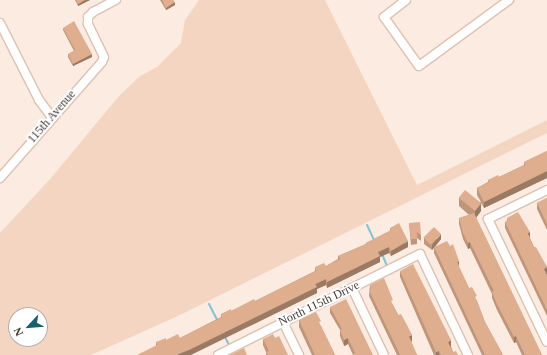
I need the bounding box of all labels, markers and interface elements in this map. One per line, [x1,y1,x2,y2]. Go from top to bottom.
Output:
street label: 115th Avenue [25,87,79,147]
street label: North 115th Drive [276,278,362,330]
north arrow [8,307,48,347]
text: N [11,326,25,338]

